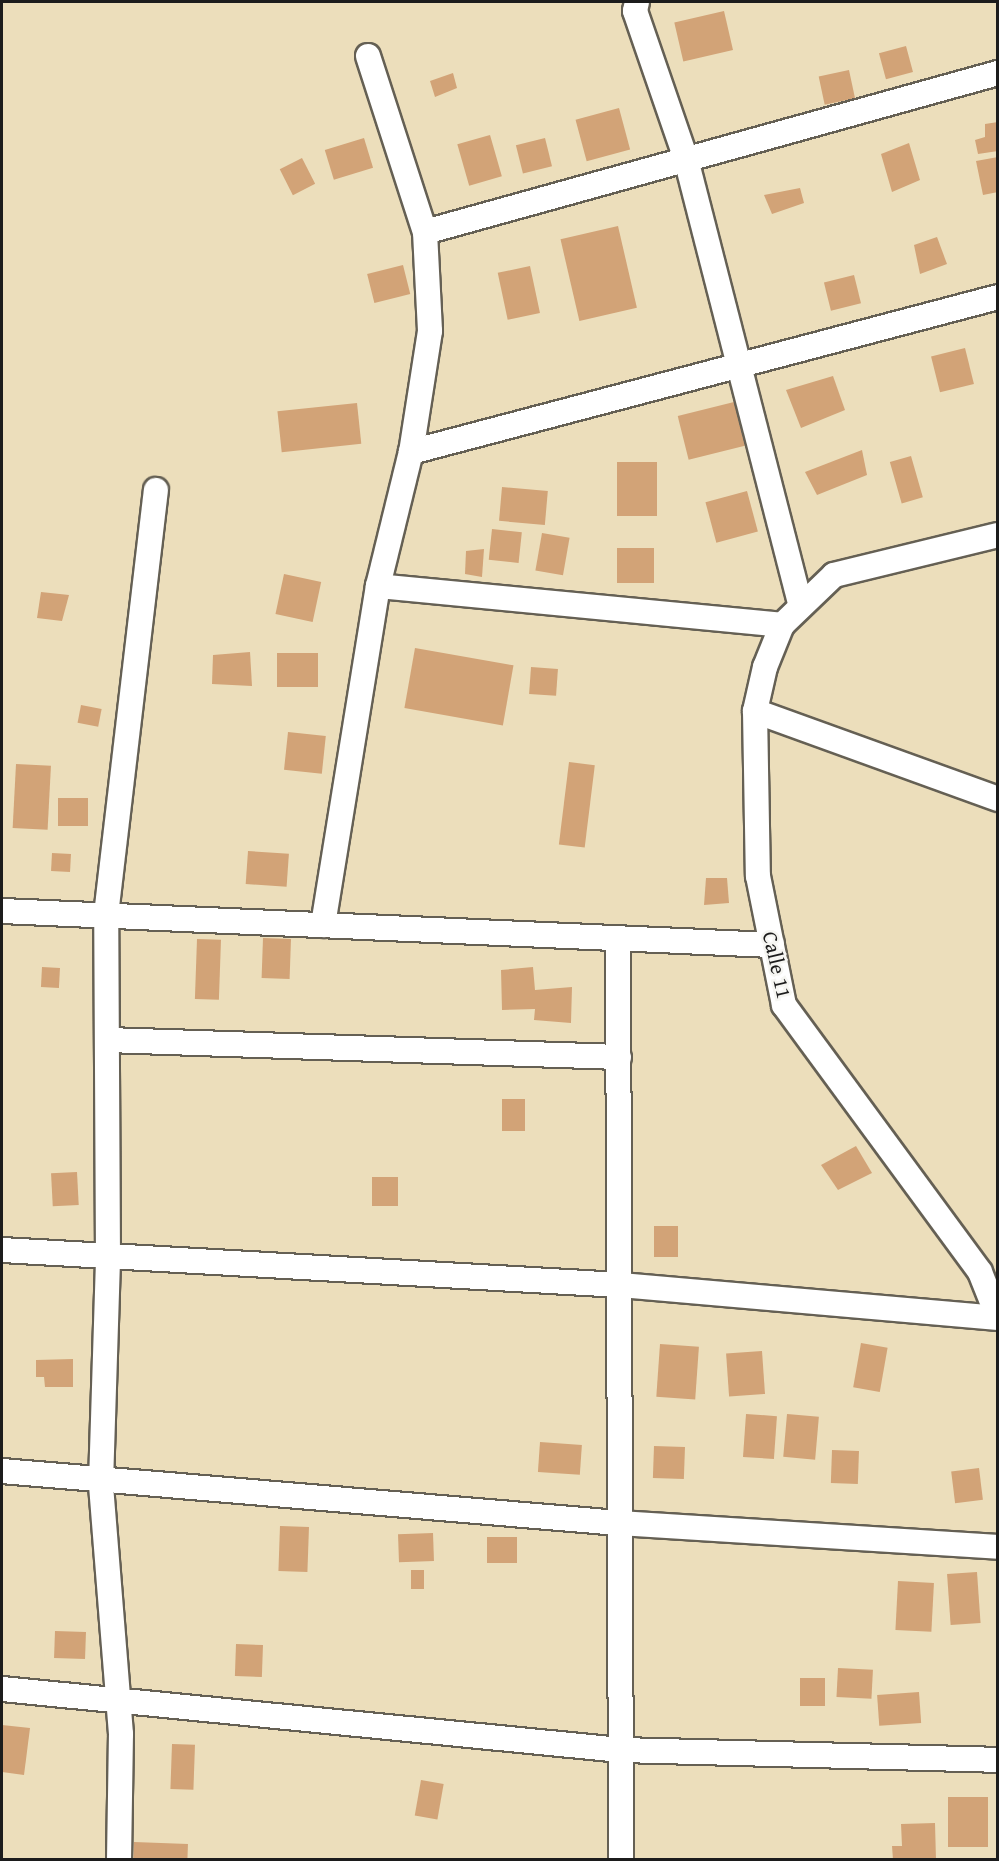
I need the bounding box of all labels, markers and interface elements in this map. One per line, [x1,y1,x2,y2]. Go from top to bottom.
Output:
street label: Calle 11 [757,929,797,1001]

